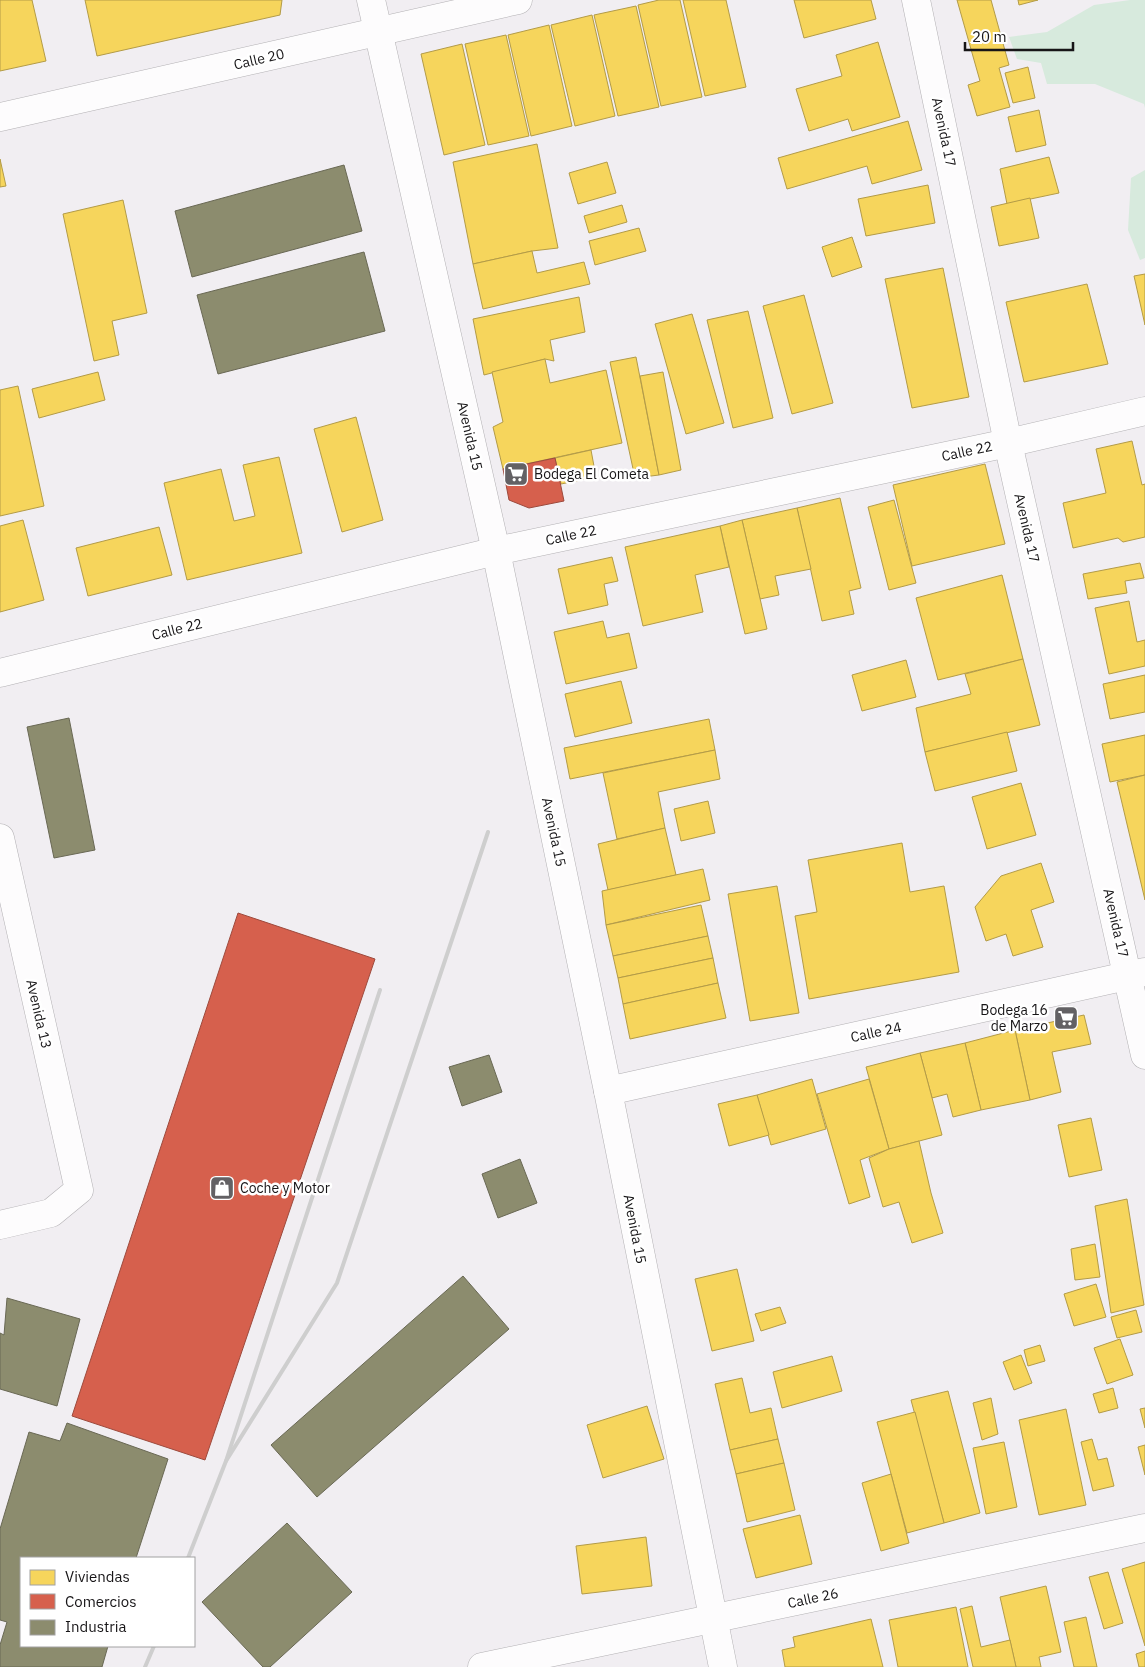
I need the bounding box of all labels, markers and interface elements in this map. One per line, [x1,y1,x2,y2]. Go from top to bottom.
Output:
scale bar [965,20,1072,52]
text: 20 m [972,27,1007,46]
street label: Calle 20 [232,44,286,74]
street label: Avenida 17 [928,96,960,168]
street label: Avenida 15 [453,400,487,472]
street label: Calle 22 [940,437,994,465]
supermarket icon: Bodega El Cometa [503,461,529,487]
place label: Bodega El Cometa [534,465,650,483]
street label: Avenida 17 [1010,492,1044,564]
street label: Calle 22 [544,521,598,549]
street label: Calle 22 [150,614,204,644]
street label: Avenida 15 [538,796,570,868]
street label: Avenida 17 [1099,887,1133,959]
street label: Avenida 13 [22,978,56,1050]
place label: Bodega 16 de Marzo [980,1001,1048,1035]
supermarket icon: Bodega 16 de Marzo [1053,1005,1079,1031]
street label: Calle 24 [849,1018,903,1046]
shop icon: Coche y Motor [209,1175,235,1201]
place label: Coche y Motor [240,1179,330,1197]
street label: Avenida 15 [619,1193,651,1265]
legend [20,1557,195,1647]
text: Viviendas [65,1567,130,1586]
street label: Calle 26 [786,1584,840,1612]
text: Comercios [65,1592,136,1611]
text: Industria [65,1617,126,1636]

